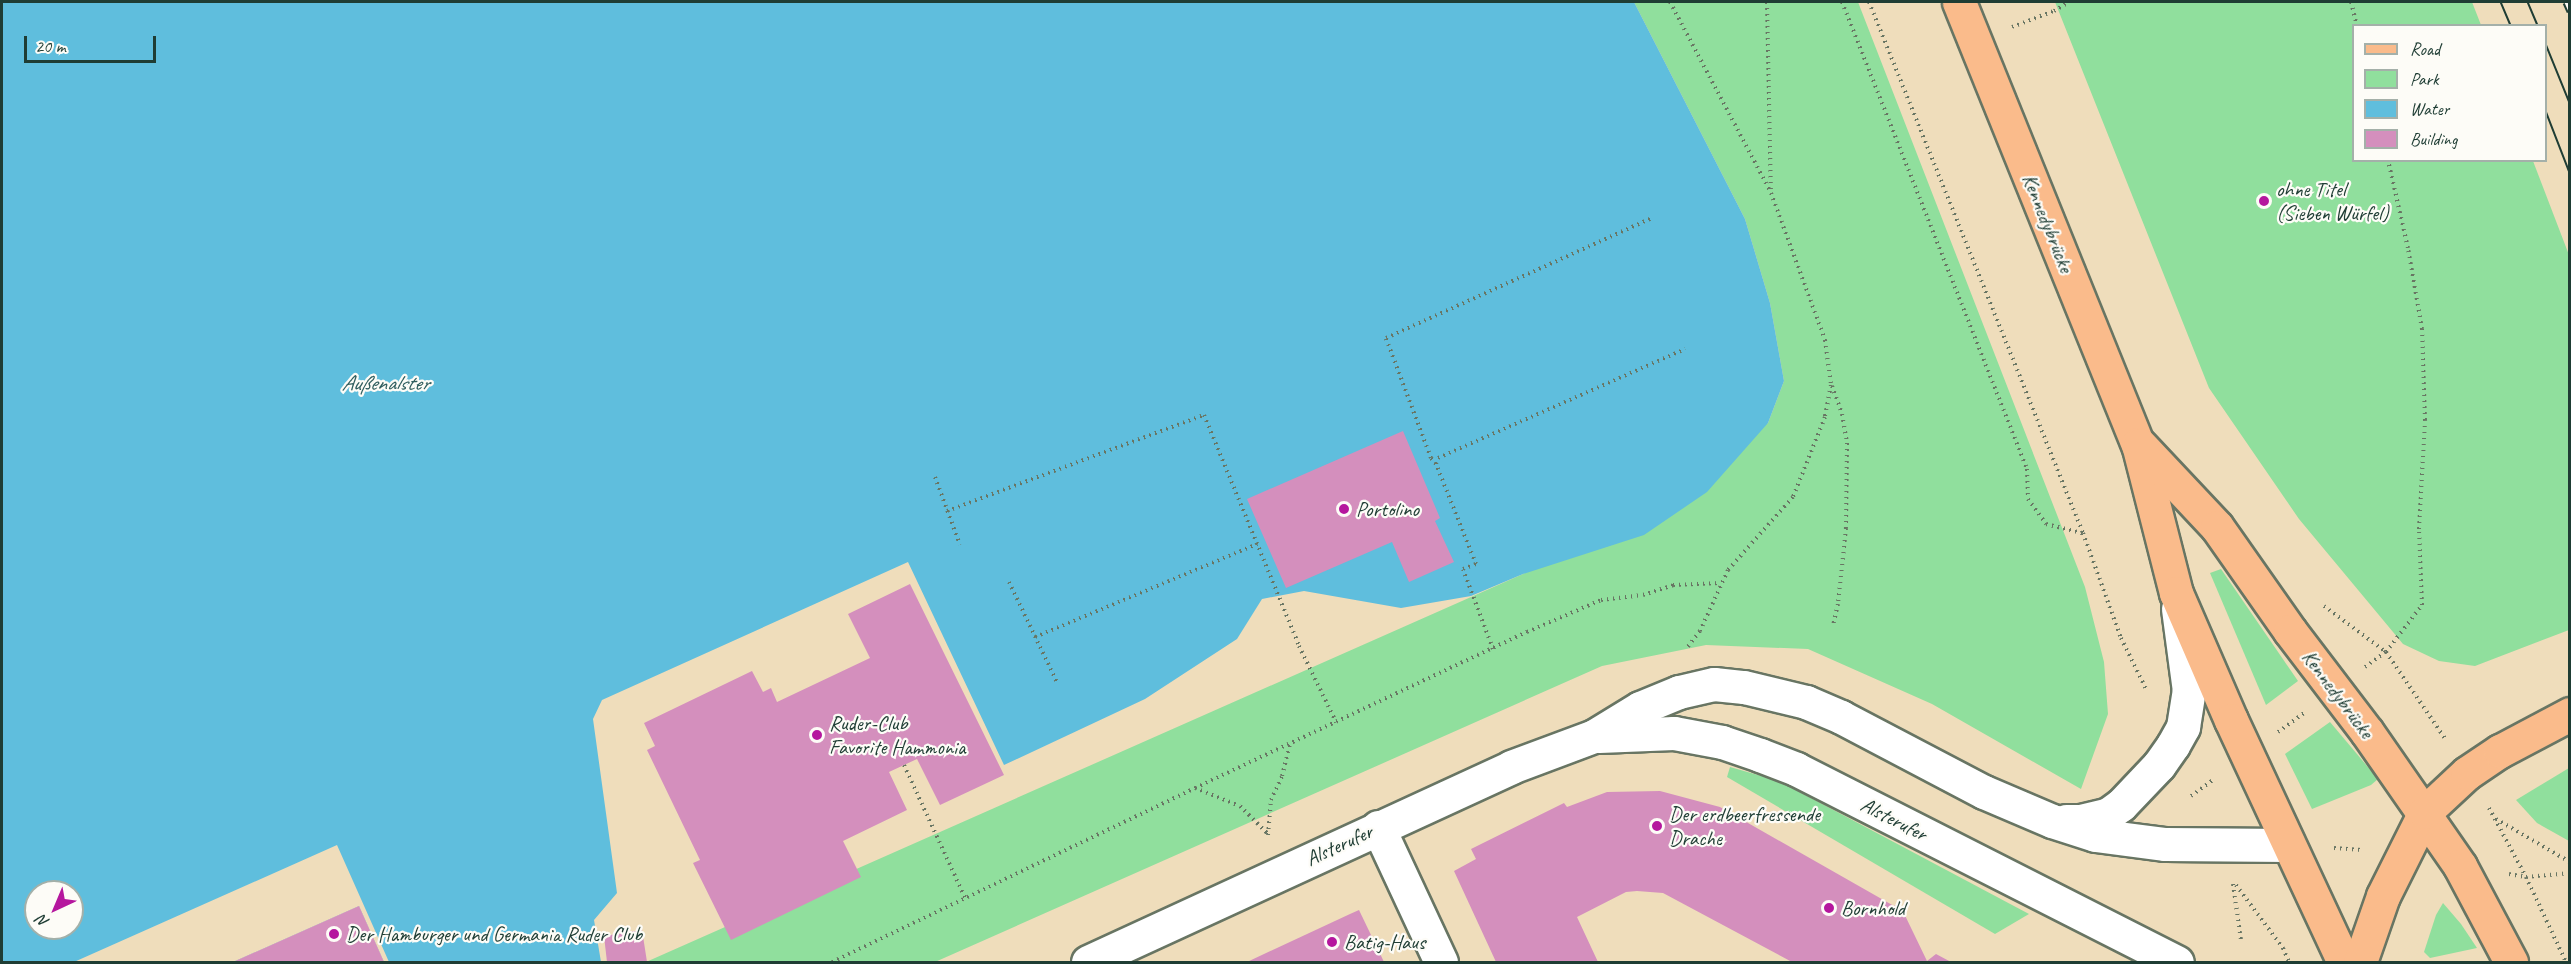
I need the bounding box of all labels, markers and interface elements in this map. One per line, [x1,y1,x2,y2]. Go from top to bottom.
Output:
scale bar [27,24,159,62]
legend [2352,24,2547,162]
text: 20 m [35,35,66,57]
text: Road [2410,38,2440,60]
text: Park [2410,68,2439,90]
text: Water [2410,98,2449,120]
text: Building [2410,128,2457,150]
street label: Kennedybrücke [2017,170,2079,276]
place label: ohne Titel (Sieben Würfel) [2276,176,2389,226]
marker: ohne Titel (Sieben Würfel) [2257,194,2271,208]
water label: Außenalster [341,371,429,397]
place label: Portolino [1356,496,1419,522]
marker: Portolino [1337,502,1351,516]
street label: Kennedybrücke [2297,645,2379,743]
place label: Ruder-Club Favorite Hammonia [829,710,967,760]
marker: Ruder-Club Favorite Hammonia [810,728,824,742]
street label: Alsterufer [1857,792,1931,846]
place label: Der erdbeerfressende Drache [1669,801,1820,851]
street label: Alsterufer [1302,819,1376,871]
marker: Der erdbeerfressende Drache [1650,819,1664,833]
north arrow [24,880,84,940]
place label: Bornhold [1841,895,1905,921]
marker: Bornhold [1822,901,1836,915]
text: N [32,911,53,932]
place label: Der Hamburger und Germania Ruder Club [346,921,643,947]
marker: Der Hamburger und Germania Ruder Club [327,927,341,941]
place label: Batig-Haus [1344,929,1425,955]
marker: Batig-Haus [1325,935,1339,949]

